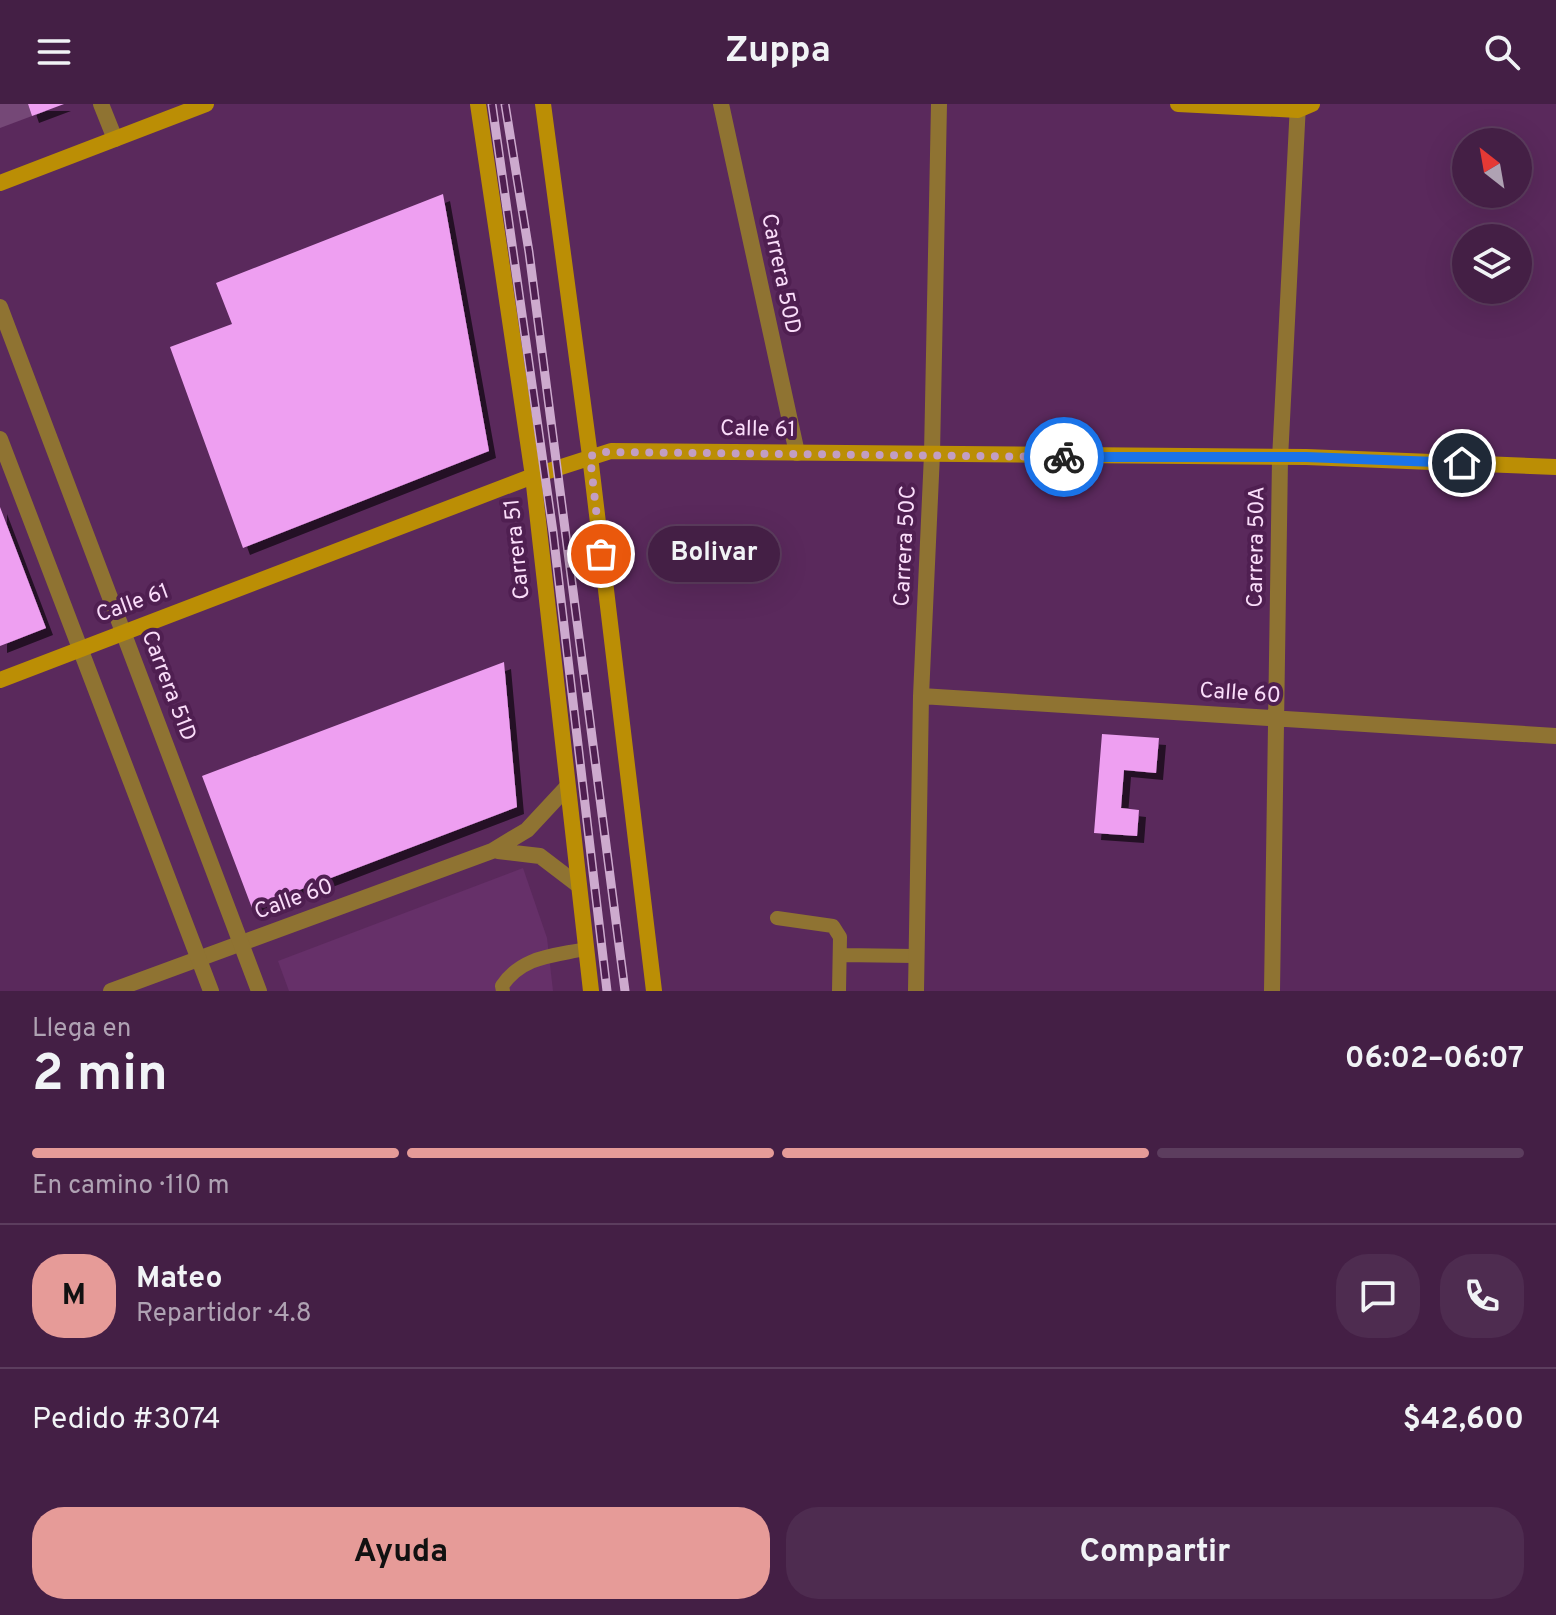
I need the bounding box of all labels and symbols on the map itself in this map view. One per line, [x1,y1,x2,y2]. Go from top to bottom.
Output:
north arrow [1452,128,1532,208]
street label: Carrera 50D [754,211,806,337]
street label: Calle 61 [720,416,796,444]
courier [1024,417,1104,497]
pin [1428,429,1496,497]
street label: Carrera 50C [889,485,923,607]
street label: Carrera 50A [1242,486,1272,608]
street label: Carrera 51 [499,497,537,601]
pin [567,520,635,588]
callout: Bolivar [649,526,781,582]
street label: Calle 61 [93,578,173,630]
street label: Carrera 51D [135,627,201,745]
street label: Calle 60 [1198,678,1282,710]
street label: Calle 60 [251,873,337,927]

